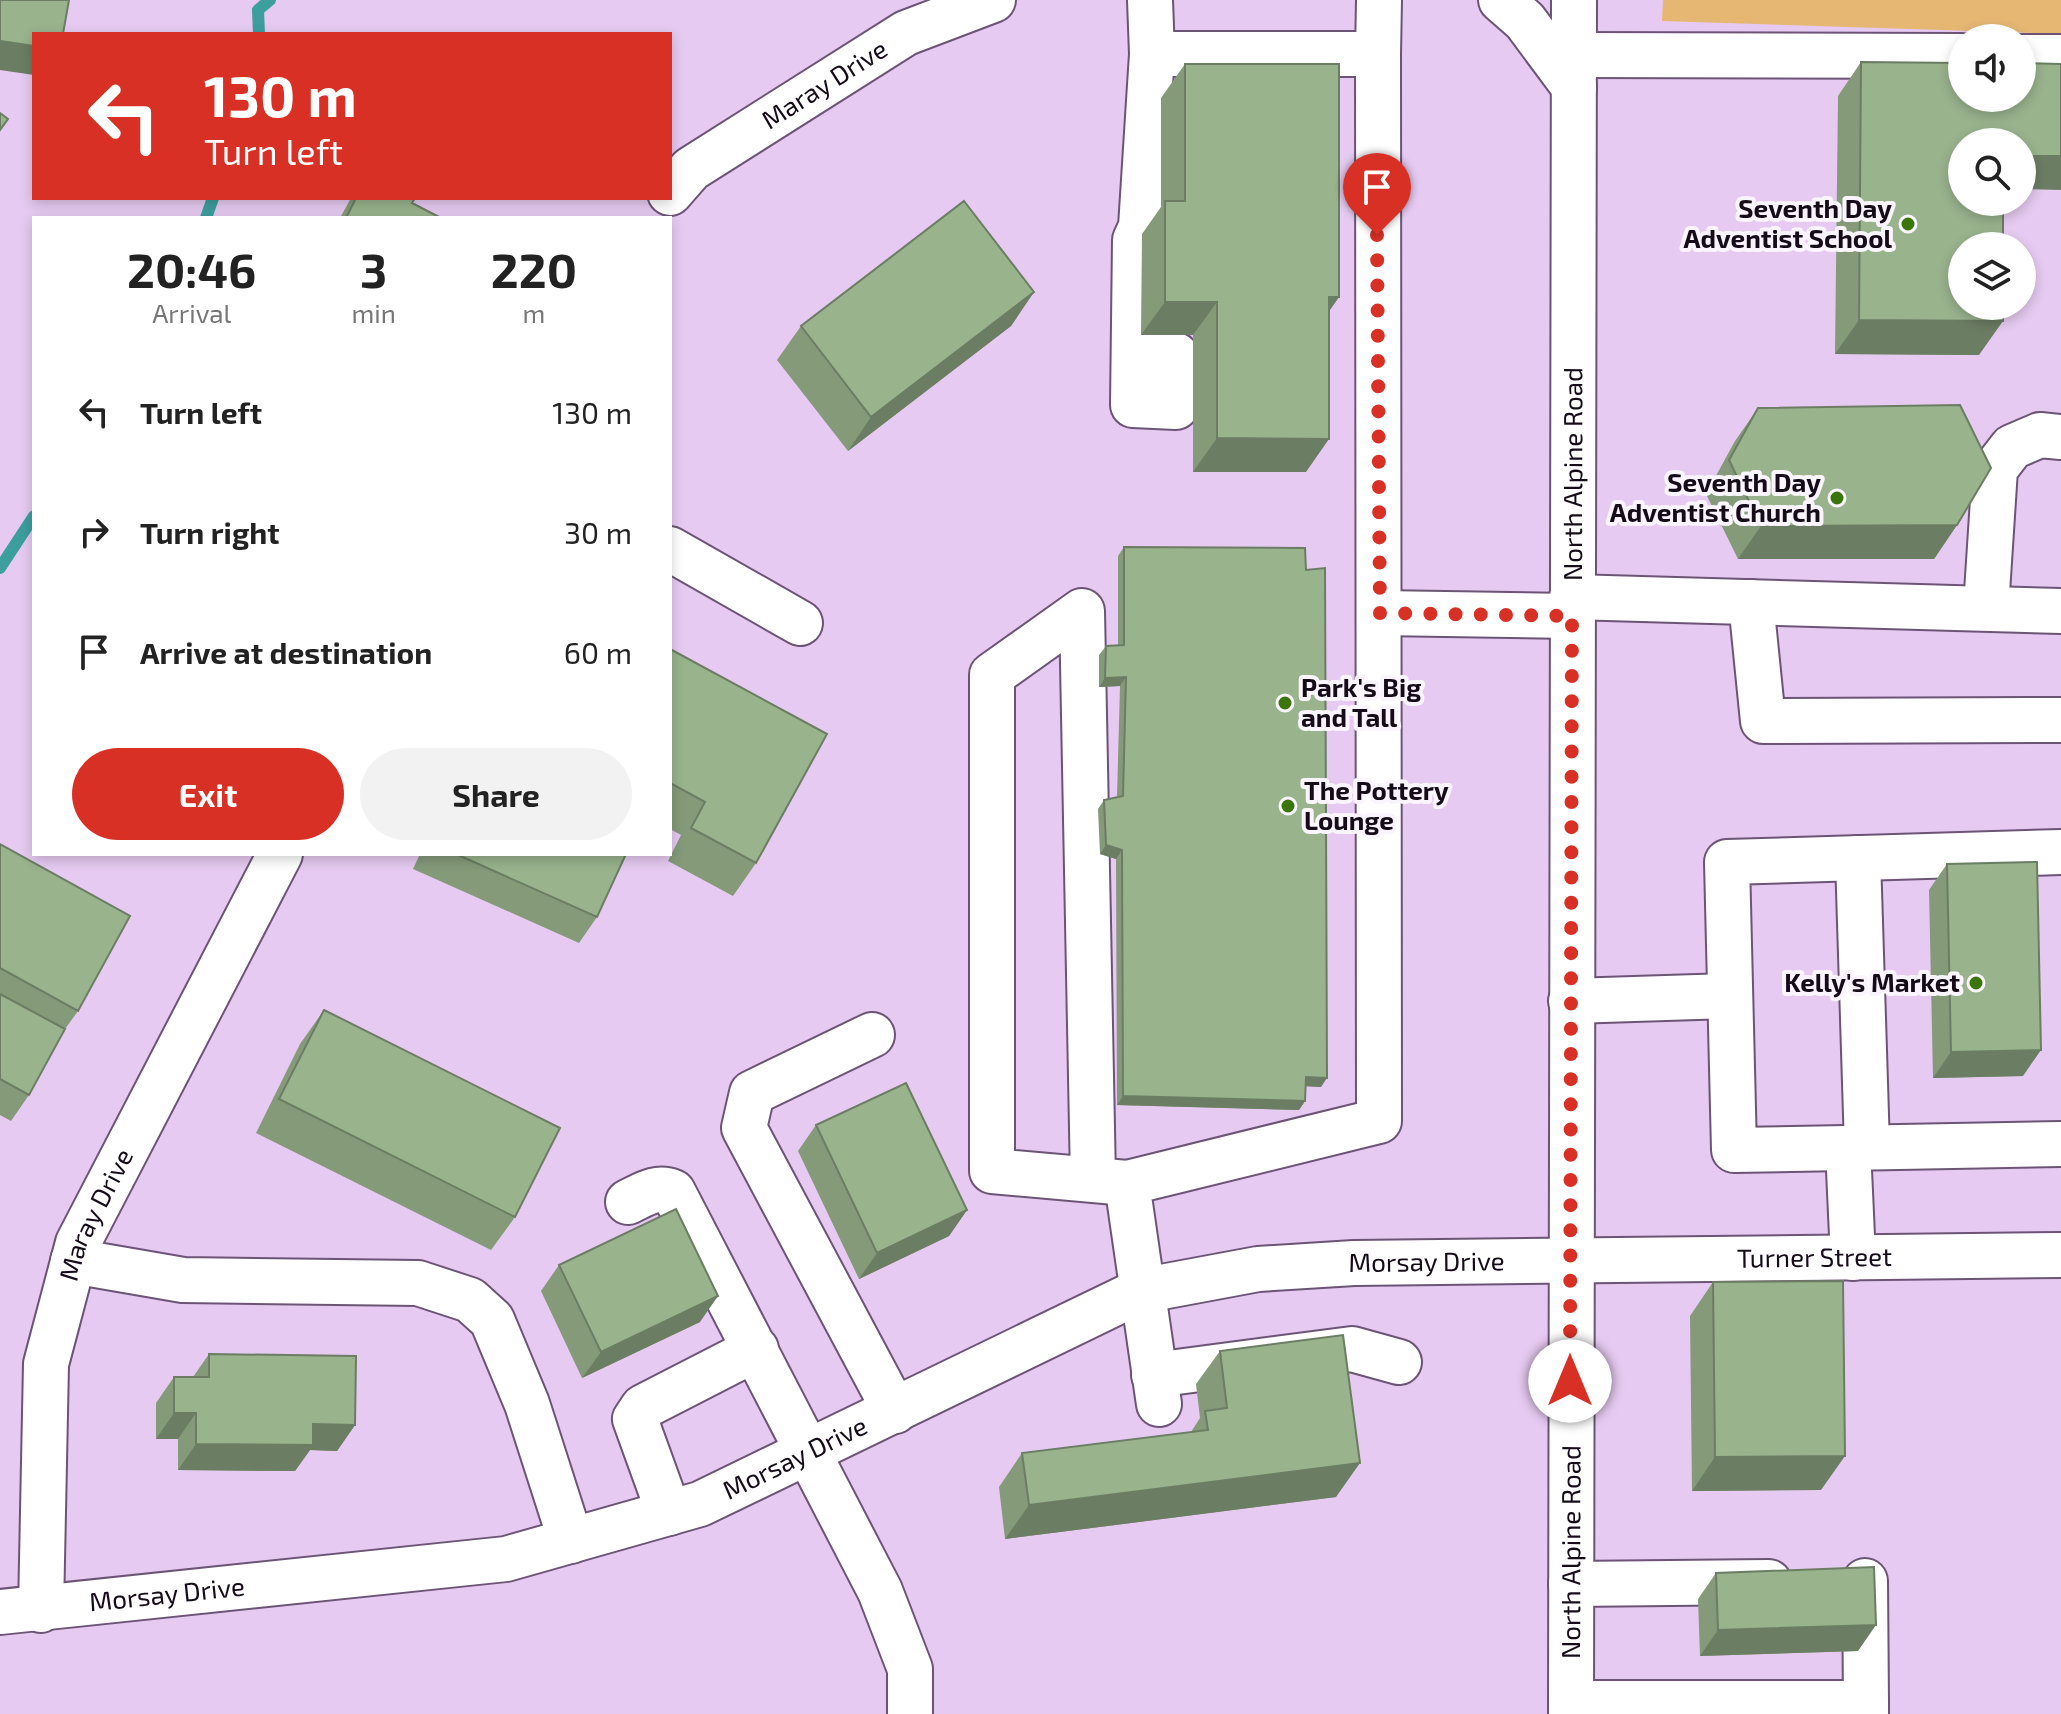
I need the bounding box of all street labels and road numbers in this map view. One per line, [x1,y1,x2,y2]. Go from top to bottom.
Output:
street label: Maray Drive [755,32,892,134]
street label: North Alpine Road [1556,367,1587,581]
street label: Maray Drive [52,1143,138,1284]
street label: Turner Street [1737,1240,1892,1273]
street label: Morsay Drive [1348,1244,1505,1277]
street label: Morsay Drive [717,1409,871,1505]
street label: North Alpine Road [1554,1445,1585,1659]
street label: Morsay Drive [88,1569,246,1617]

